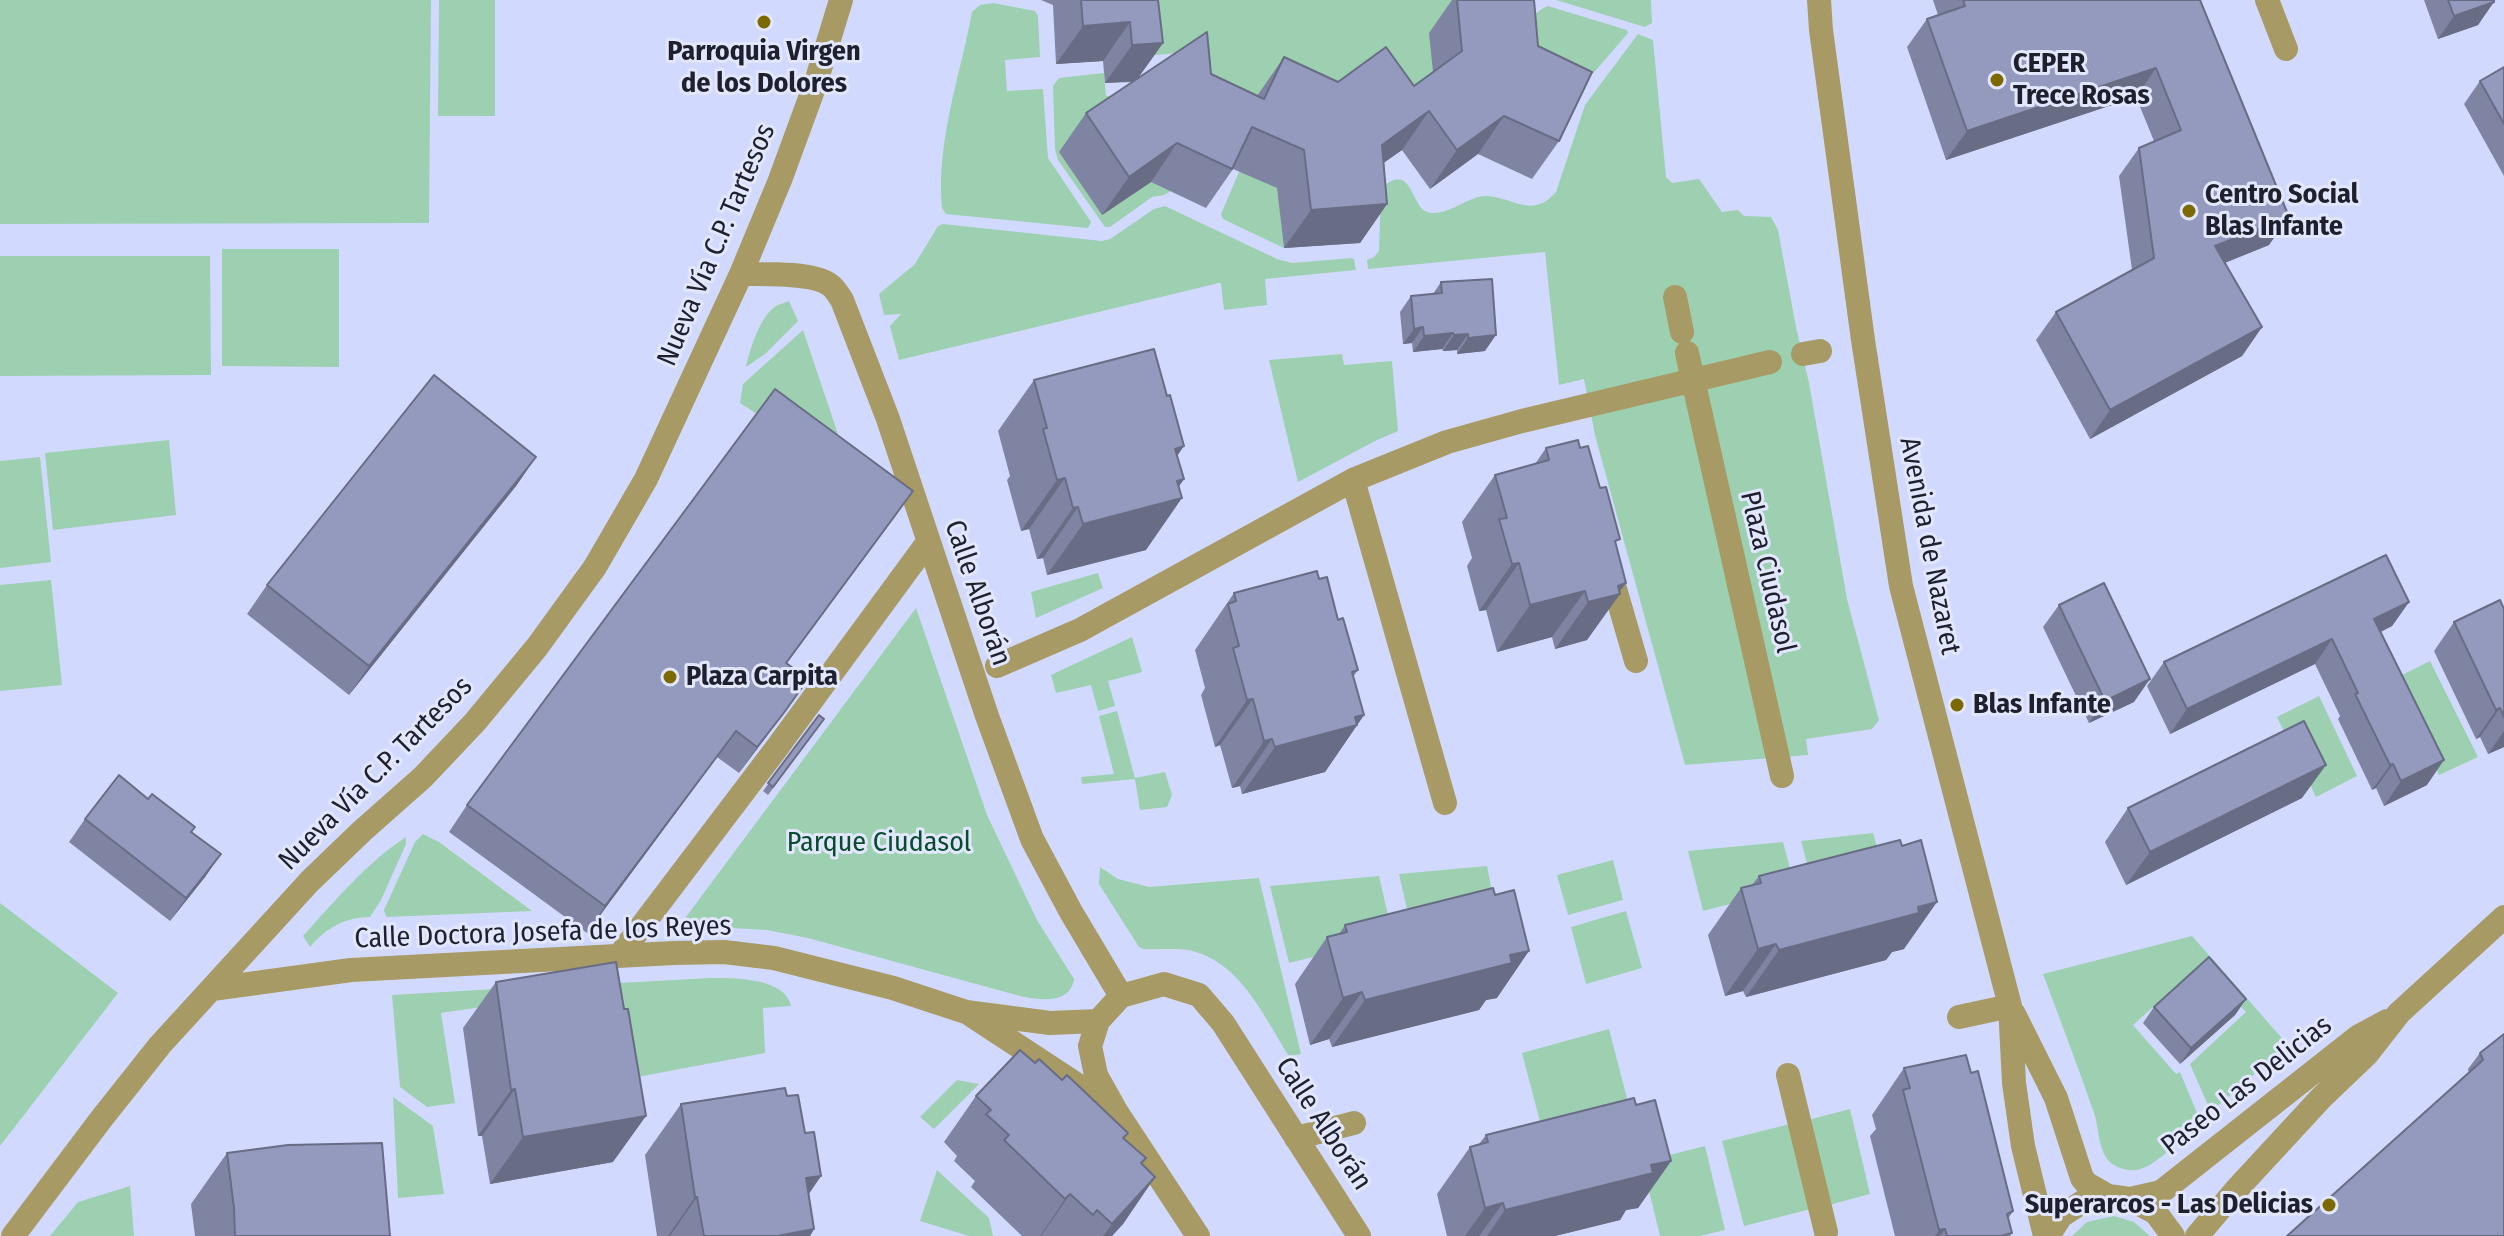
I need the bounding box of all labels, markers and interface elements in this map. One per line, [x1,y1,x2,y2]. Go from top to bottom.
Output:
marker: Parroquia Virgen de los Dolores [755,13,773,31]
place label: Parroquia Virgen de los Dolores [667,35,861,101]
place label: CEPER Trece Rosas [2013,47,2150,113]
marker: CEPER Trece Rosas [1988,71,2006,89]
street label: Nueva Vía C.P. Tartesos [651,119,783,371]
place label: Centro Social Blas Infante [2205,178,2358,244]
marker: Centro Social Blas Infante [2180,202,2198,220]
street label: Avenida de Nazaret [1891,435,1967,657]
street label: Plaza Ciudasol [1732,488,1802,656]
street label: Calle Alborán [936,516,1018,670]
place label: Plaza Carpita [686,660,838,694]
marker: Plaza Carpita [661,668,679,686]
street label: Nueva Vía C.P. Tartesos [272,670,480,878]
place label: Blas Infante [1973,688,2111,722]
marker: Blas Infante [1948,696,1966,714]
park label: Parque Ciudasol [787,826,971,860]
street label: Calle Doctora Josefa de los Reyes [354,910,732,956]
street label: Paseo Las Delicias [2155,1009,2339,1163]
street label: Calle Alborán [1268,1051,1378,1197]
place label: Superarcos - Las Delicias [2025,1188,2313,1222]
marker: Superarcos - Las Delicias [2320,1196,2338,1214]

